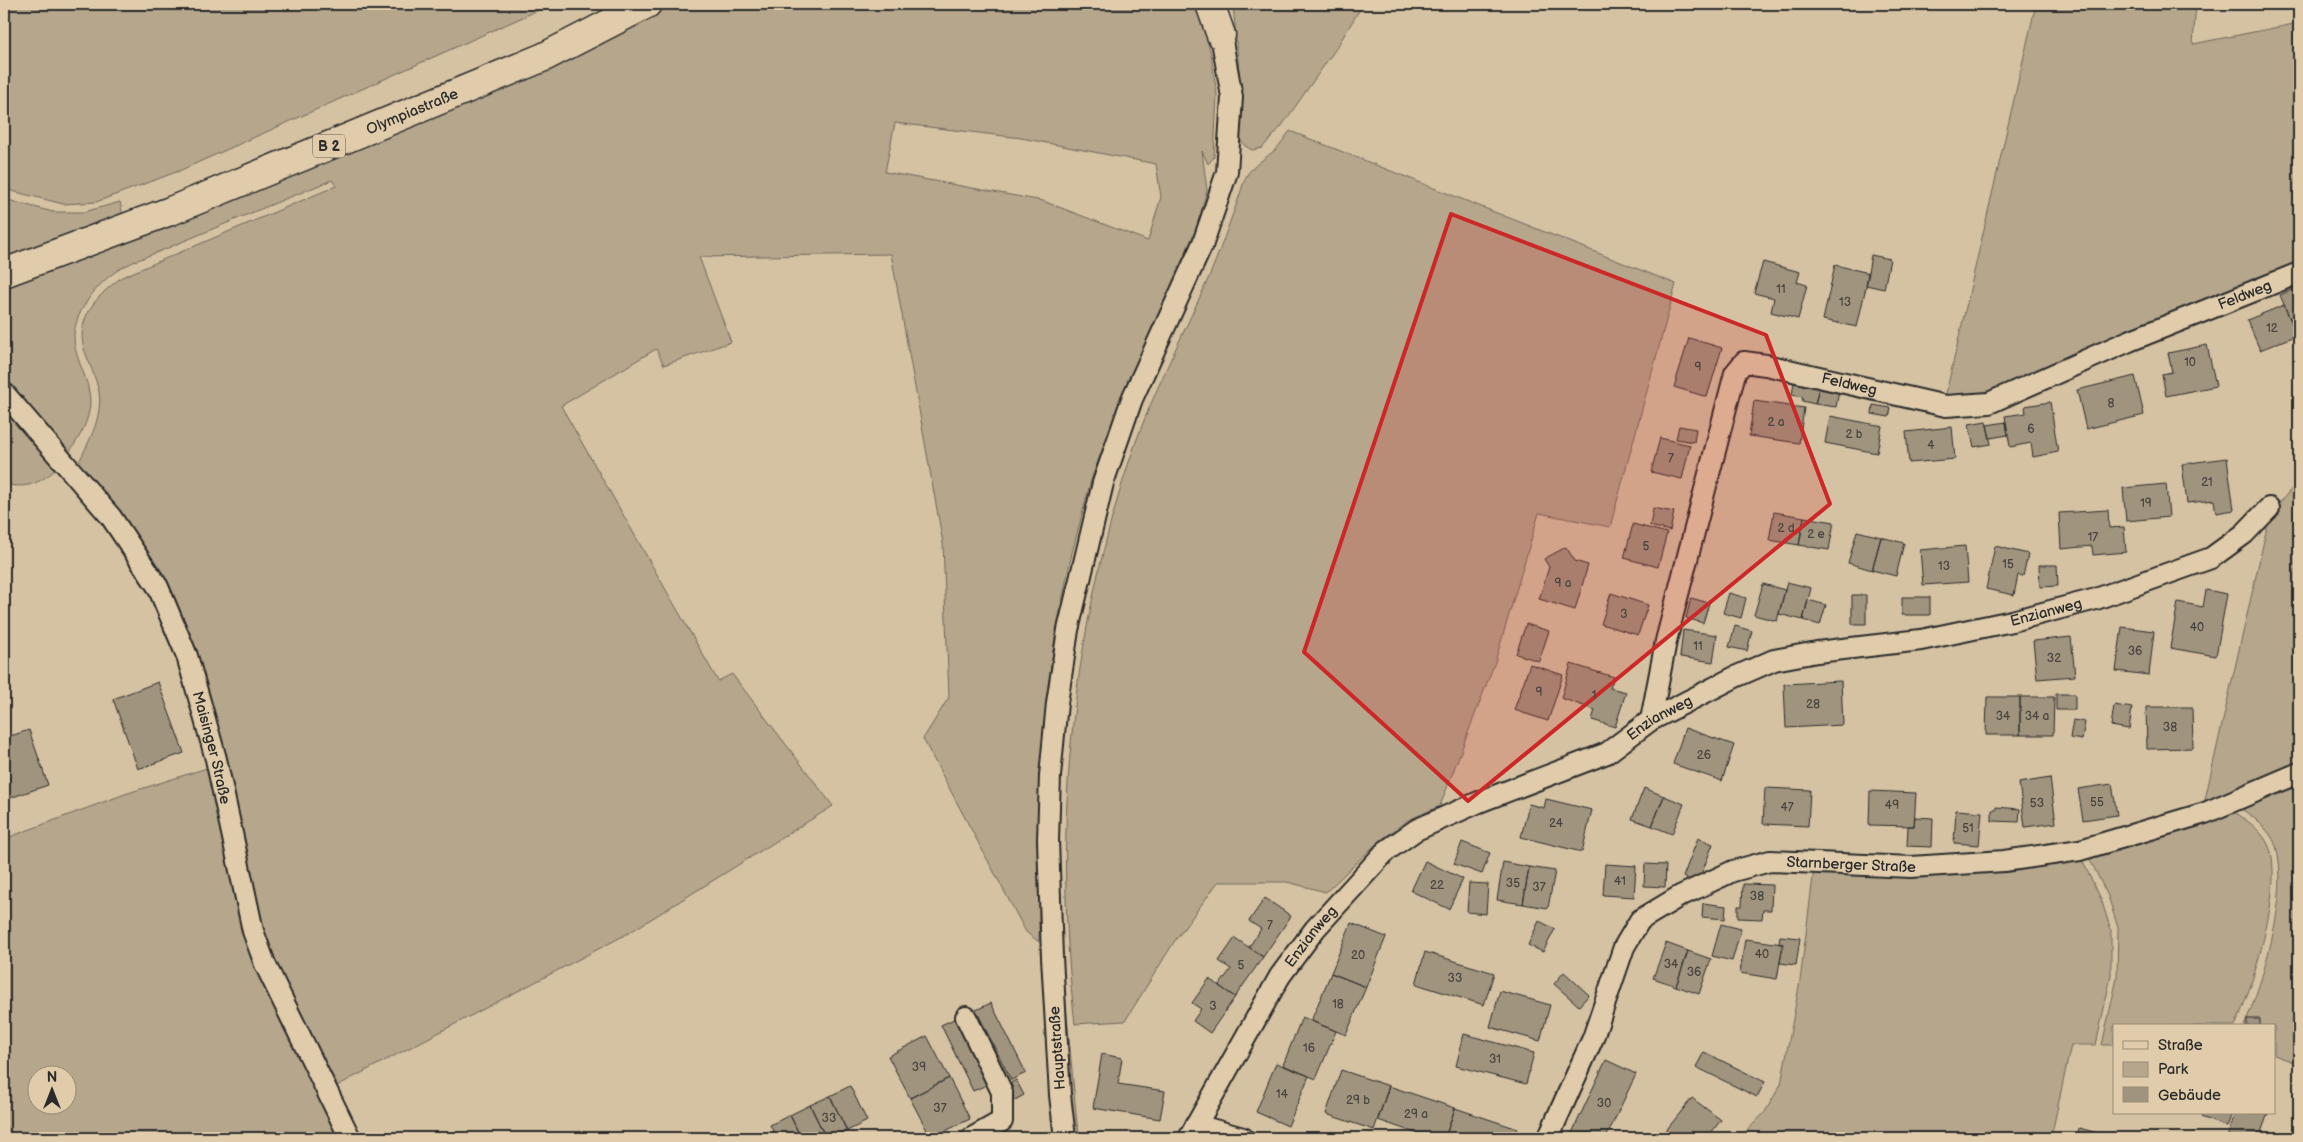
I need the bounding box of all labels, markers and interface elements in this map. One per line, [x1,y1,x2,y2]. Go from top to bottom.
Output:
street label: Olympiastraße [364,84,461,139]
road number: B 2 [313,134,345,158]
street label: Feldweg [2215,276,2274,314]
house number: 11 [1776,282,1786,297]
house number: 13 [1839,295,1851,310]
house number: 12 [2266,321,2278,336]
house number: 10 [2184,355,2196,370]
house number: 9 [1695,360,1702,375]
street label: Feldweg [1820,369,1879,400]
house number: 8 [2108,396,2115,411]
house number: 2 a [1767,415,1785,430]
house number: 6 [2027,422,2035,437]
house number: 2 b [1845,427,1863,442]
house number: 4 [1927,438,1935,453]
house number: 7 [1668,451,1674,466]
house number: 21 [2201,475,2213,490]
house number: 19 [2140,496,2152,511]
house number: 2 d [1777,521,1795,536]
house number: 2 e [1807,527,1825,542]
house number: 17 [2088,530,2098,545]
house number: 5 [1643,539,1650,554]
house number: 15 [2002,557,2014,572]
house number: 13 [1938,559,1950,574]
house number: 9 a [1555,576,1572,591]
street label: Enzianweg [2008,594,2084,631]
house number: 3 [1620,607,1628,622]
house number: 40 [2190,620,2204,635]
house number: 11 [1693,639,1703,654]
house number: 36 [2128,644,2142,659]
house number: 32 [2047,651,2061,666]
house number: 9 [1536,685,1543,700]
house number: 1 [1592,688,1596,703]
street label: Maisinger Straße [188,689,234,806]
street label: Enzianweg [1623,691,1696,745]
house number: 28 [1806,697,1820,712]
house number: 34 [1996,709,2011,724]
house number: 34 a [2025,709,2050,724]
house number: 38 [2163,720,2177,735]
house number: 26 [1697,748,1711,763]
house number: 55 [2090,795,2104,810]
house number: 53 [2030,796,2044,811]
house number: 49 [1885,798,1899,813]
house number: 47 [1780,800,1794,815]
house number: 24 [1549,816,1564,831]
house number: 51 [1962,821,1974,836]
street label: Starnberger Straße [1786,853,1917,877]
house number: 41 [1614,874,1626,889]
house number: 35 [1506,876,1520,891]
house number: 22 [1430,878,1444,893]
house number: 37 [1532,880,1546,895]
house number: 38 [1750,889,1764,904]
street label: Enzianweg [1281,902,1341,971]
house number: 7 [1267,918,1273,933]
house number: 40 [1755,947,1769,962]
house number: 20 [1351,948,1365,963]
house number: 34 [1664,957,1679,972]
house number: 5 [1238,958,1245,973]
house number: 36 [1687,965,1701,980]
house number: 33 [1448,971,1462,986]
house number: 18 [1332,997,1344,1012]
house number: 3 [1209,999,1217,1014]
street label: Hauptstraße [1045,1005,1070,1090]
legend [2113,1024,2276,1114]
text: Straße [2158,1036,2203,1055]
house number: 16 [1303,1041,1315,1056]
house number: 31 [1489,1052,1501,1067]
house number: 39 [912,1060,926,1075]
text: Park [2158,1060,2189,1079]
north arrow [28,1064,78,1114]
text: N [47,1069,57,1086]
text: Gebäude [2158,1086,2221,1105]
house number: 14 [1276,1087,1289,1102]
house number: 29 b [1346,1093,1370,1108]
house number: 30 [1597,1096,1611,1111]
house number: 37 [933,1101,947,1116]
house number: 29 a [1404,1107,1428,1122]
house number: 33 [822,1111,836,1126]

